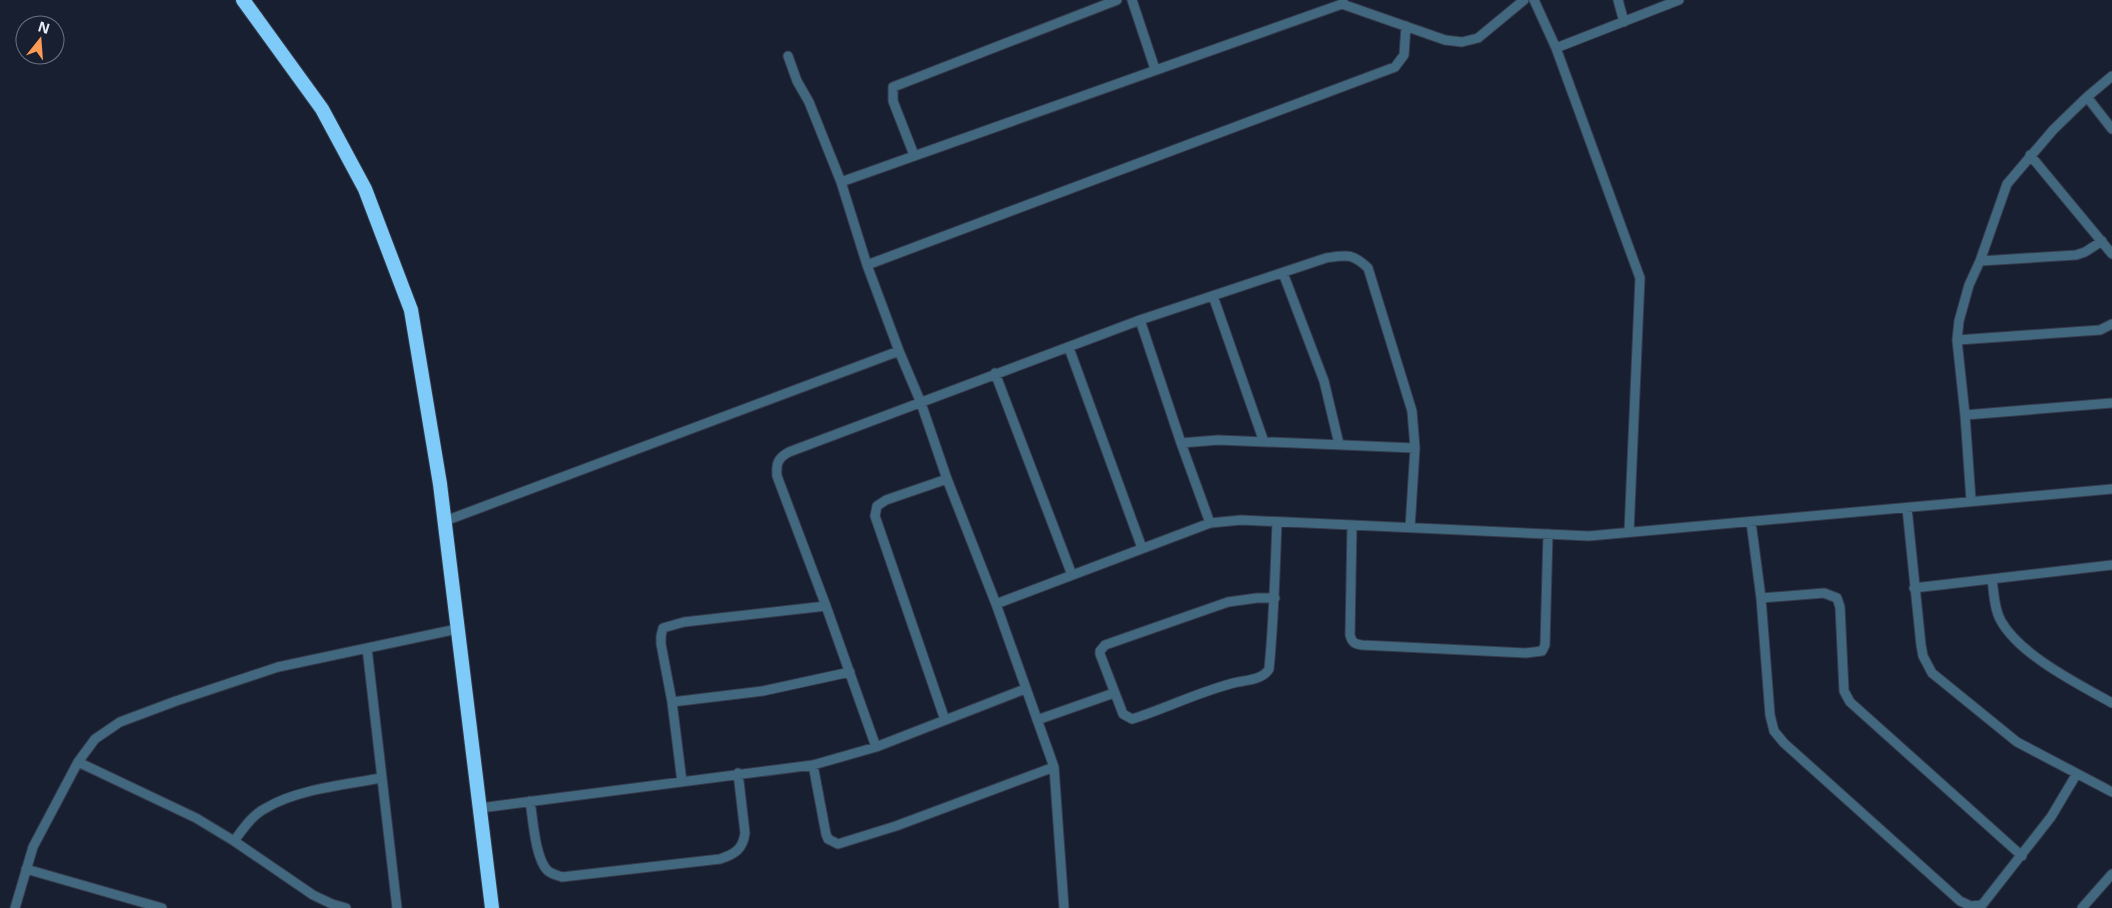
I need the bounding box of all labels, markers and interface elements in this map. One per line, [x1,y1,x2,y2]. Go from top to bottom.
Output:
north arrow [15,15,65,65]
text: N [36,16,52,38]

